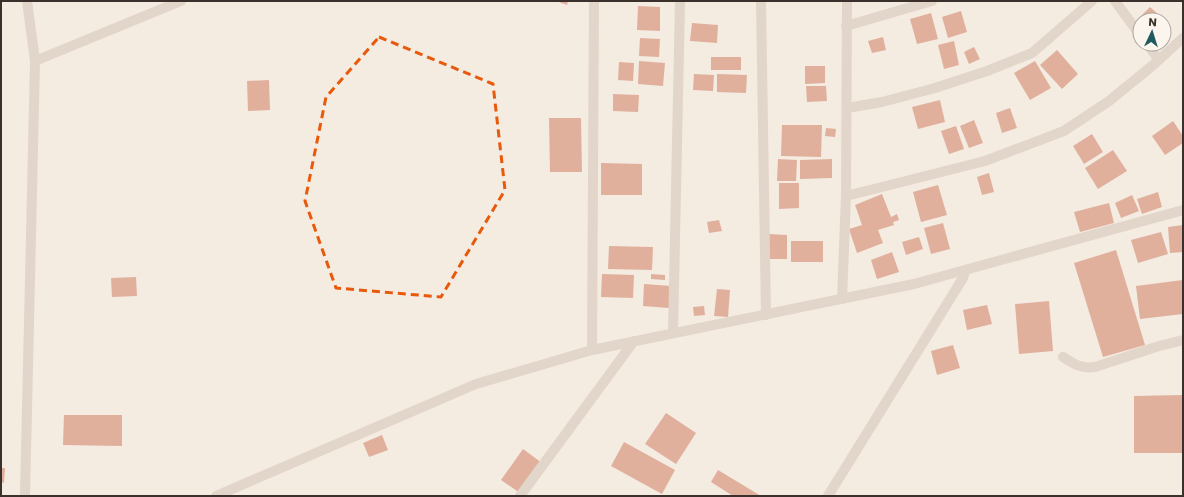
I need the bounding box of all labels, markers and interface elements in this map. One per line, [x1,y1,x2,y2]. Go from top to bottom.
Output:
north arrow [1132,12,1172,52]
text: N [1148,14,1157,30]

